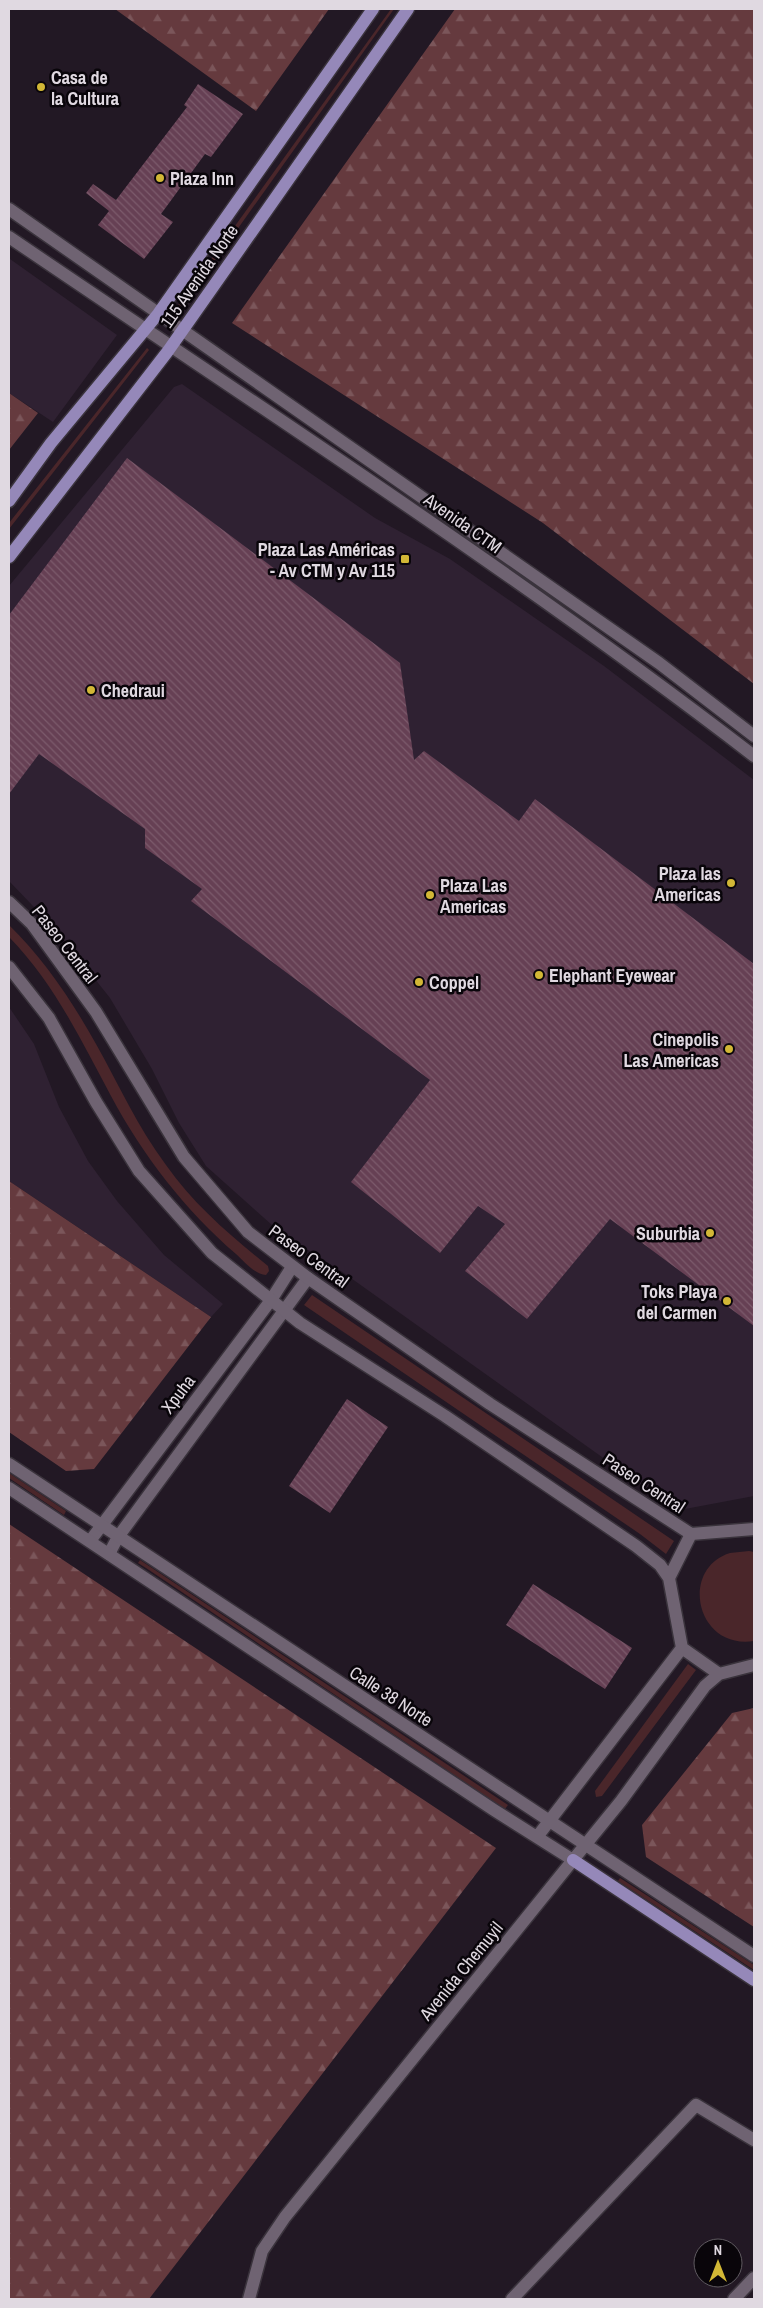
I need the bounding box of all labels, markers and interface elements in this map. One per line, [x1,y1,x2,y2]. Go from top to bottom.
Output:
place label: Casa de la Cultura [51,65,120,111]
marker: Casa de la Cultura [35,81,47,93]
place label: Plaza Inn [170,166,234,191]
marker: Plaza Inn [154,172,166,184]
street label: 115 Avenida Norte [154,219,244,333]
street label: Avenida CTM [418,486,507,559]
place label: Plaza Las Américas - Av CTM y Av 115 [258,537,395,583]
marker: Plaza Las Américas - Av CTM y Av 115 [399,553,411,565]
place label: Chedraui [101,678,165,703]
marker: Chedraui [85,684,97,696]
place label: Plaza las Americas [655,861,721,907]
place label: Plaza Las Americas [440,873,507,919]
marker: Plaza las Americas [725,877,737,889]
marker: Plaza Las Americas [424,889,436,901]
street label: Paseo Central [26,899,104,989]
place label: Elephant Eyewear [549,963,676,988]
marker: Elephant Eyewear [533,969,545,981]
place label: Coppel [429,970,479,995]
marker: Coppel [413,976,425,988]
place label: Cinepolis Las Americas [624,1027,719,1073]
marker: Cinepolis Las Americas [723,1043,735,1055]
street label: Paseo Central [264,1218,354,1294]
place label: Suburbia [636,1221,701,1246]
marker: Suburbia [704,1227,716,1239]
place label: Toks Playa del Carmen [637,1279,718,1325]
marker: Toks Playa del Carmen [721,1295,733,1307]
street label: Xpuha [155,1369,201,1419]
street label: Paseo Central [598,1447,690,1519]
street label: Calle 38 Norte [345,1660,437,1732]
street label: Avenida Chemuyil [413,1916,509,2026]
north arrow [693,2238,743,2288]
text: N [714,2241,722,2259]

